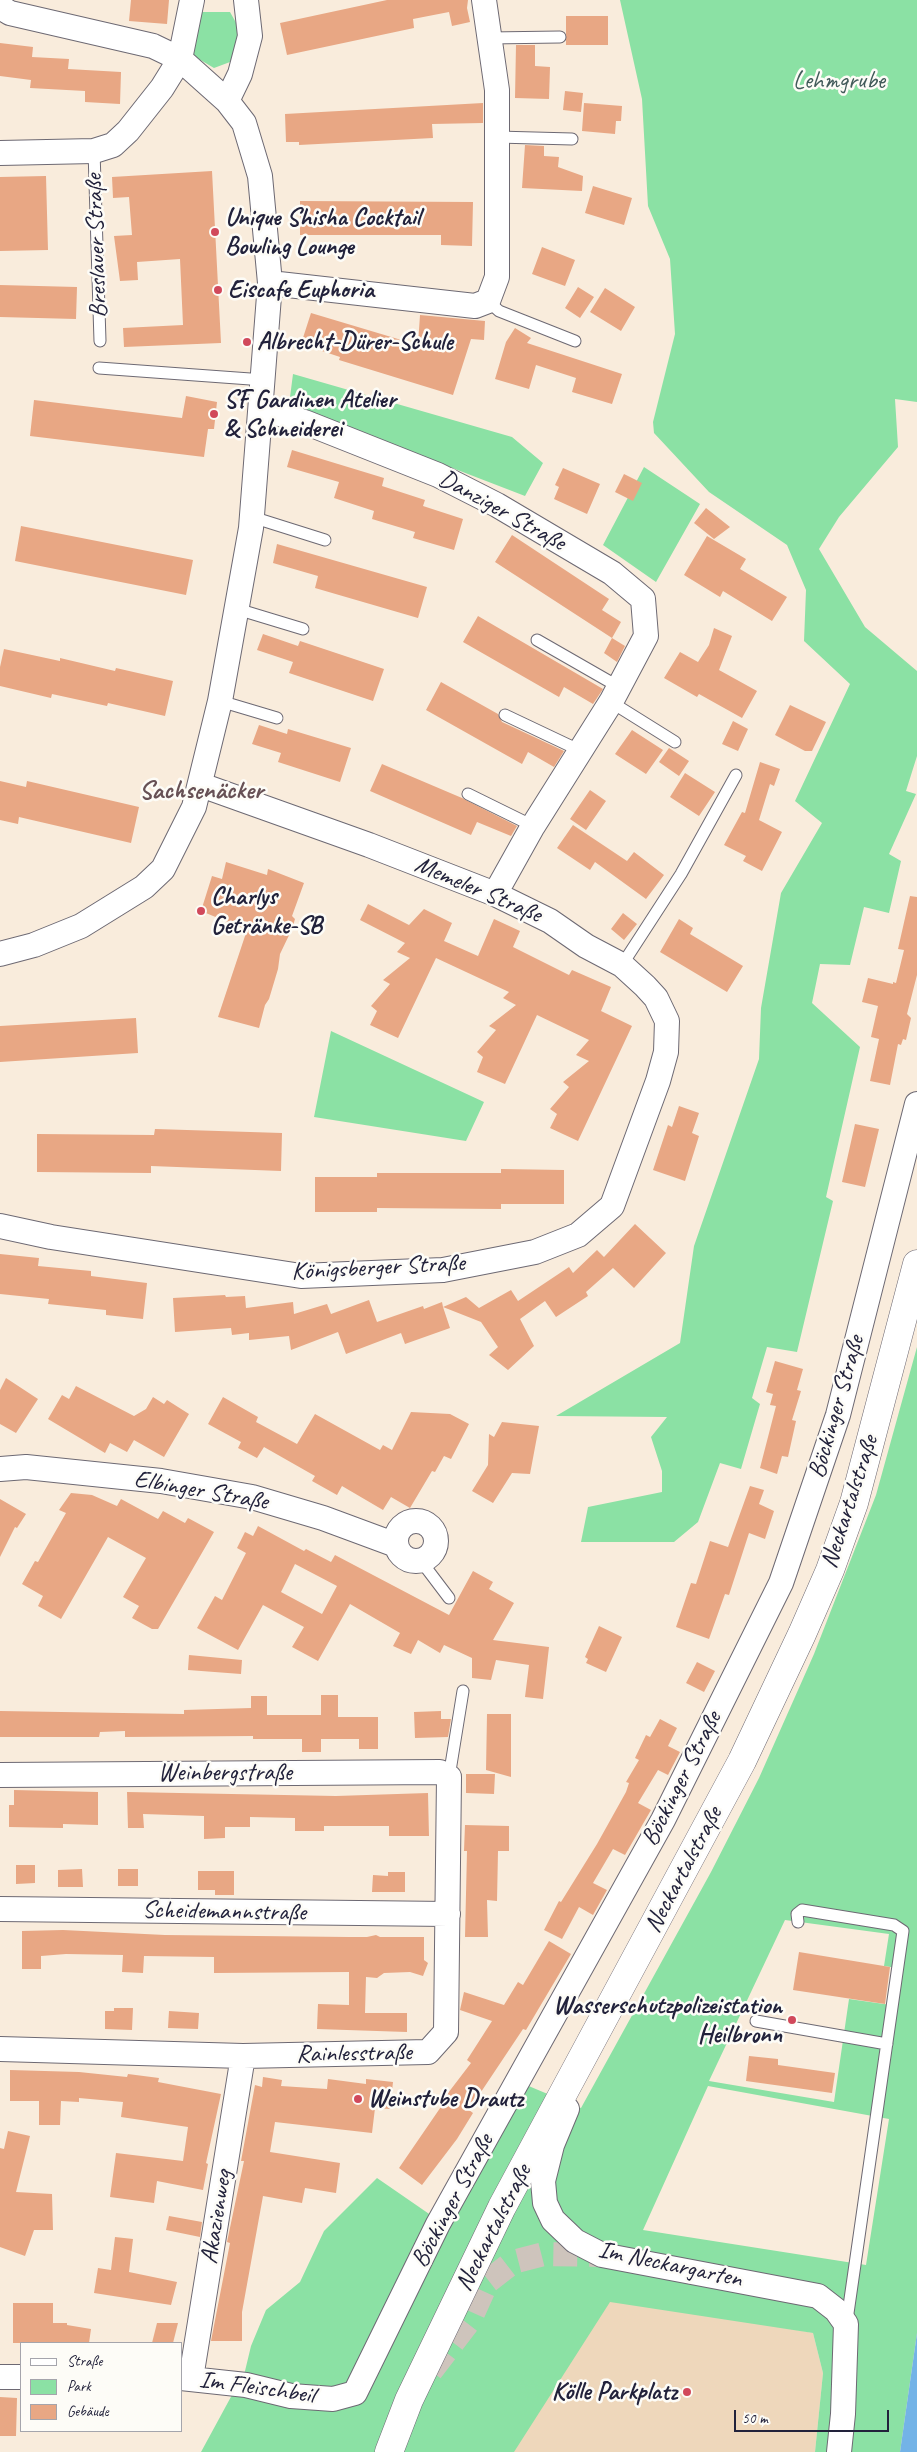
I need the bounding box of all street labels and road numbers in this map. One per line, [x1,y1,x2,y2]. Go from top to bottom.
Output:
street label: Breslauer Straße [79,173,115,319]
street label: Danziger Straße [433,464,571,558]
street label: Memeler Straße [410,850,546,930]
street label: Königsberger Straße [291,1248,465,1288]
street label: Böckinger Straße [802,1332,872,1482]
street label: Neckartalstraße [814,1432,886,1572]
street label: Elbinger Straße [132,1464,270,1518]
street label: Böckinger Straße [635,1707,729,1851]
street label: Weinbergstraße [158,1758,292,1788]
street label: Neckartalstraße [638,1802,730,1938]
street label: Scheidemannstraße [142,1896,306,1928]
street label: Rainlesstraße [296,2038,412,2070]
street label: Böckinger Straße [405,2129,501,2273]
street label: Neckartalstraße [449,2160,539,2296]
street label: Akazienweg [195,2168,239,2266]
street label: Im Neckargarten [595,2235,745,2295]
street label: Im Fleischbeil [197,2365,317,2411]

